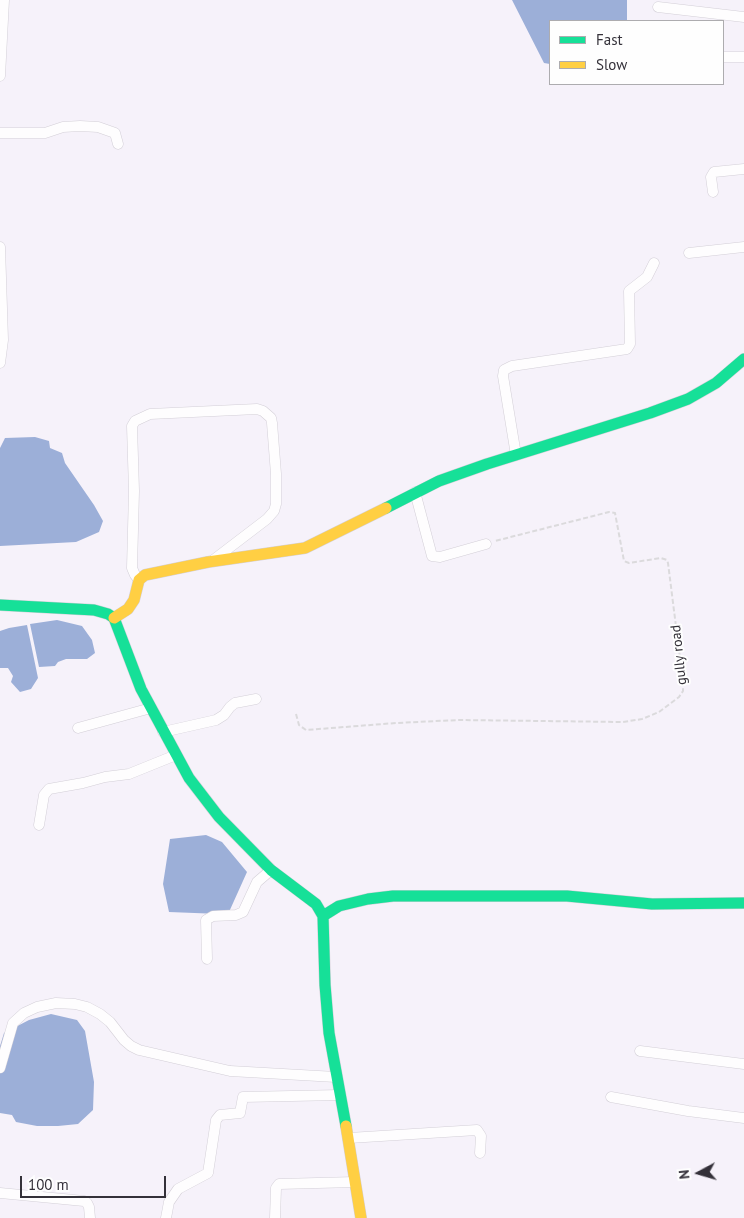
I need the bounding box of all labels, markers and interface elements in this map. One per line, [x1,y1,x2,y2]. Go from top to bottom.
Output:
legend [549,20,724,85]
text: Fast [596,30,623,49]
text: Slow [596,55,627,74]
street label: gully road [667,624,691,686]
north arrow [674,1148,724,1198]
scale bar [22,1166,169,1198]
text: N [675,1169,694,1180]
text: 100 m [28,1175,69,1194]

